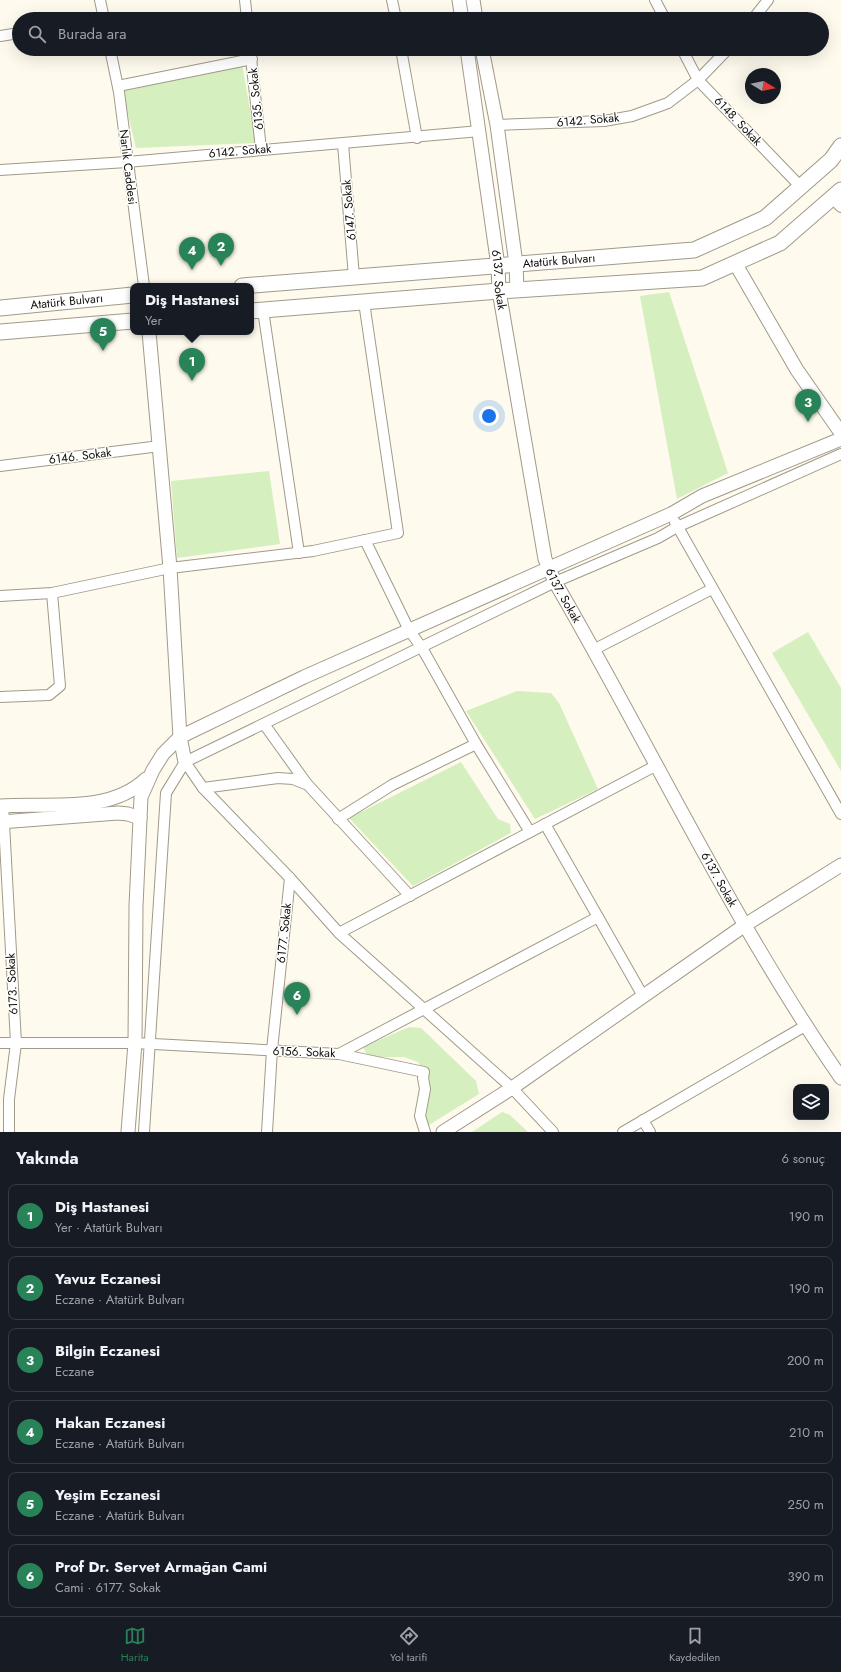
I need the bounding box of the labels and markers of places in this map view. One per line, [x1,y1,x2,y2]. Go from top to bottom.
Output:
pin: 2 [208,233,234,266]
pin: 4 [179,237,205,270]
pin: 5 [90,318,116,351]
pin: 1 [179,348,205,381]
pin: 3 [795,389,821,422]
pin: 6 [284,982,310,1015]

